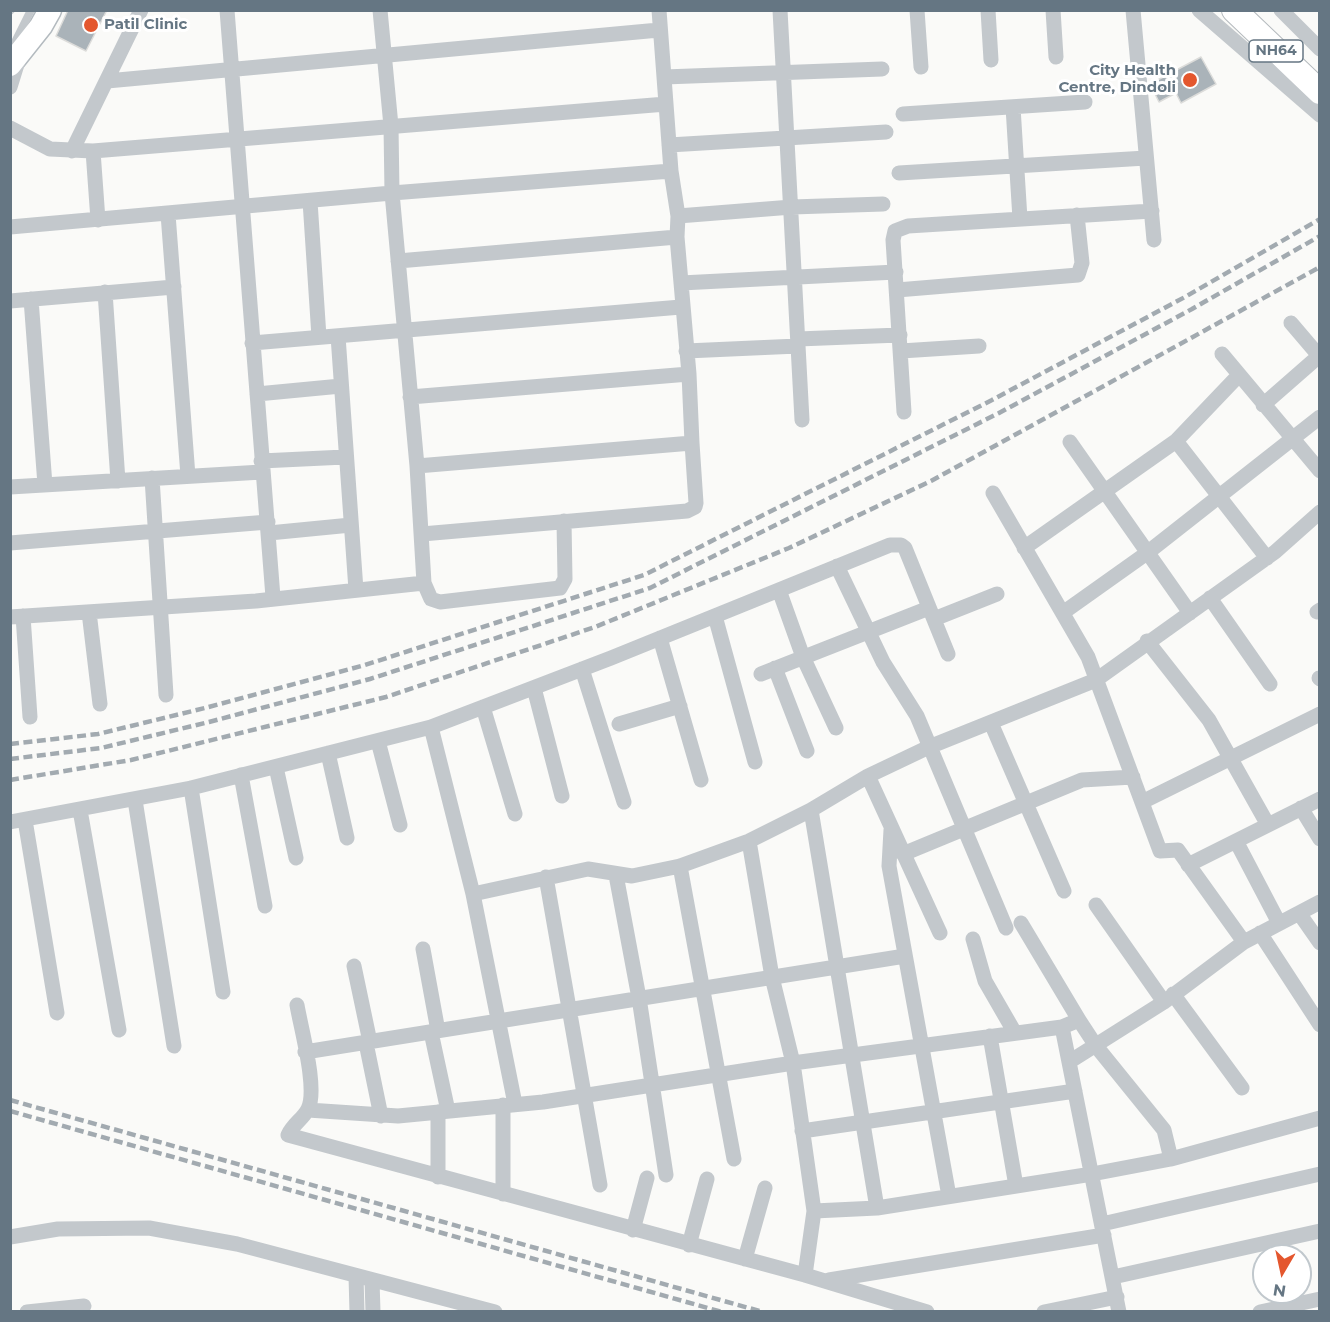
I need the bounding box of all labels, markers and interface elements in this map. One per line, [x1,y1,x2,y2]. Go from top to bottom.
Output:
marker: Patil Clinic [82,16,100,34]
place label: Patil Clinic [104,16,187,34]
road number: NH64 [1249,40,1303,62]
place label: City Health Centre, Dindoli [1059,62,1176,97]
marker: City Health Centre, Dindoli [1181,71,1199,89]
north arrow [1252,1244,1312,1304]
text: N [1272,1280,1287,1301]

